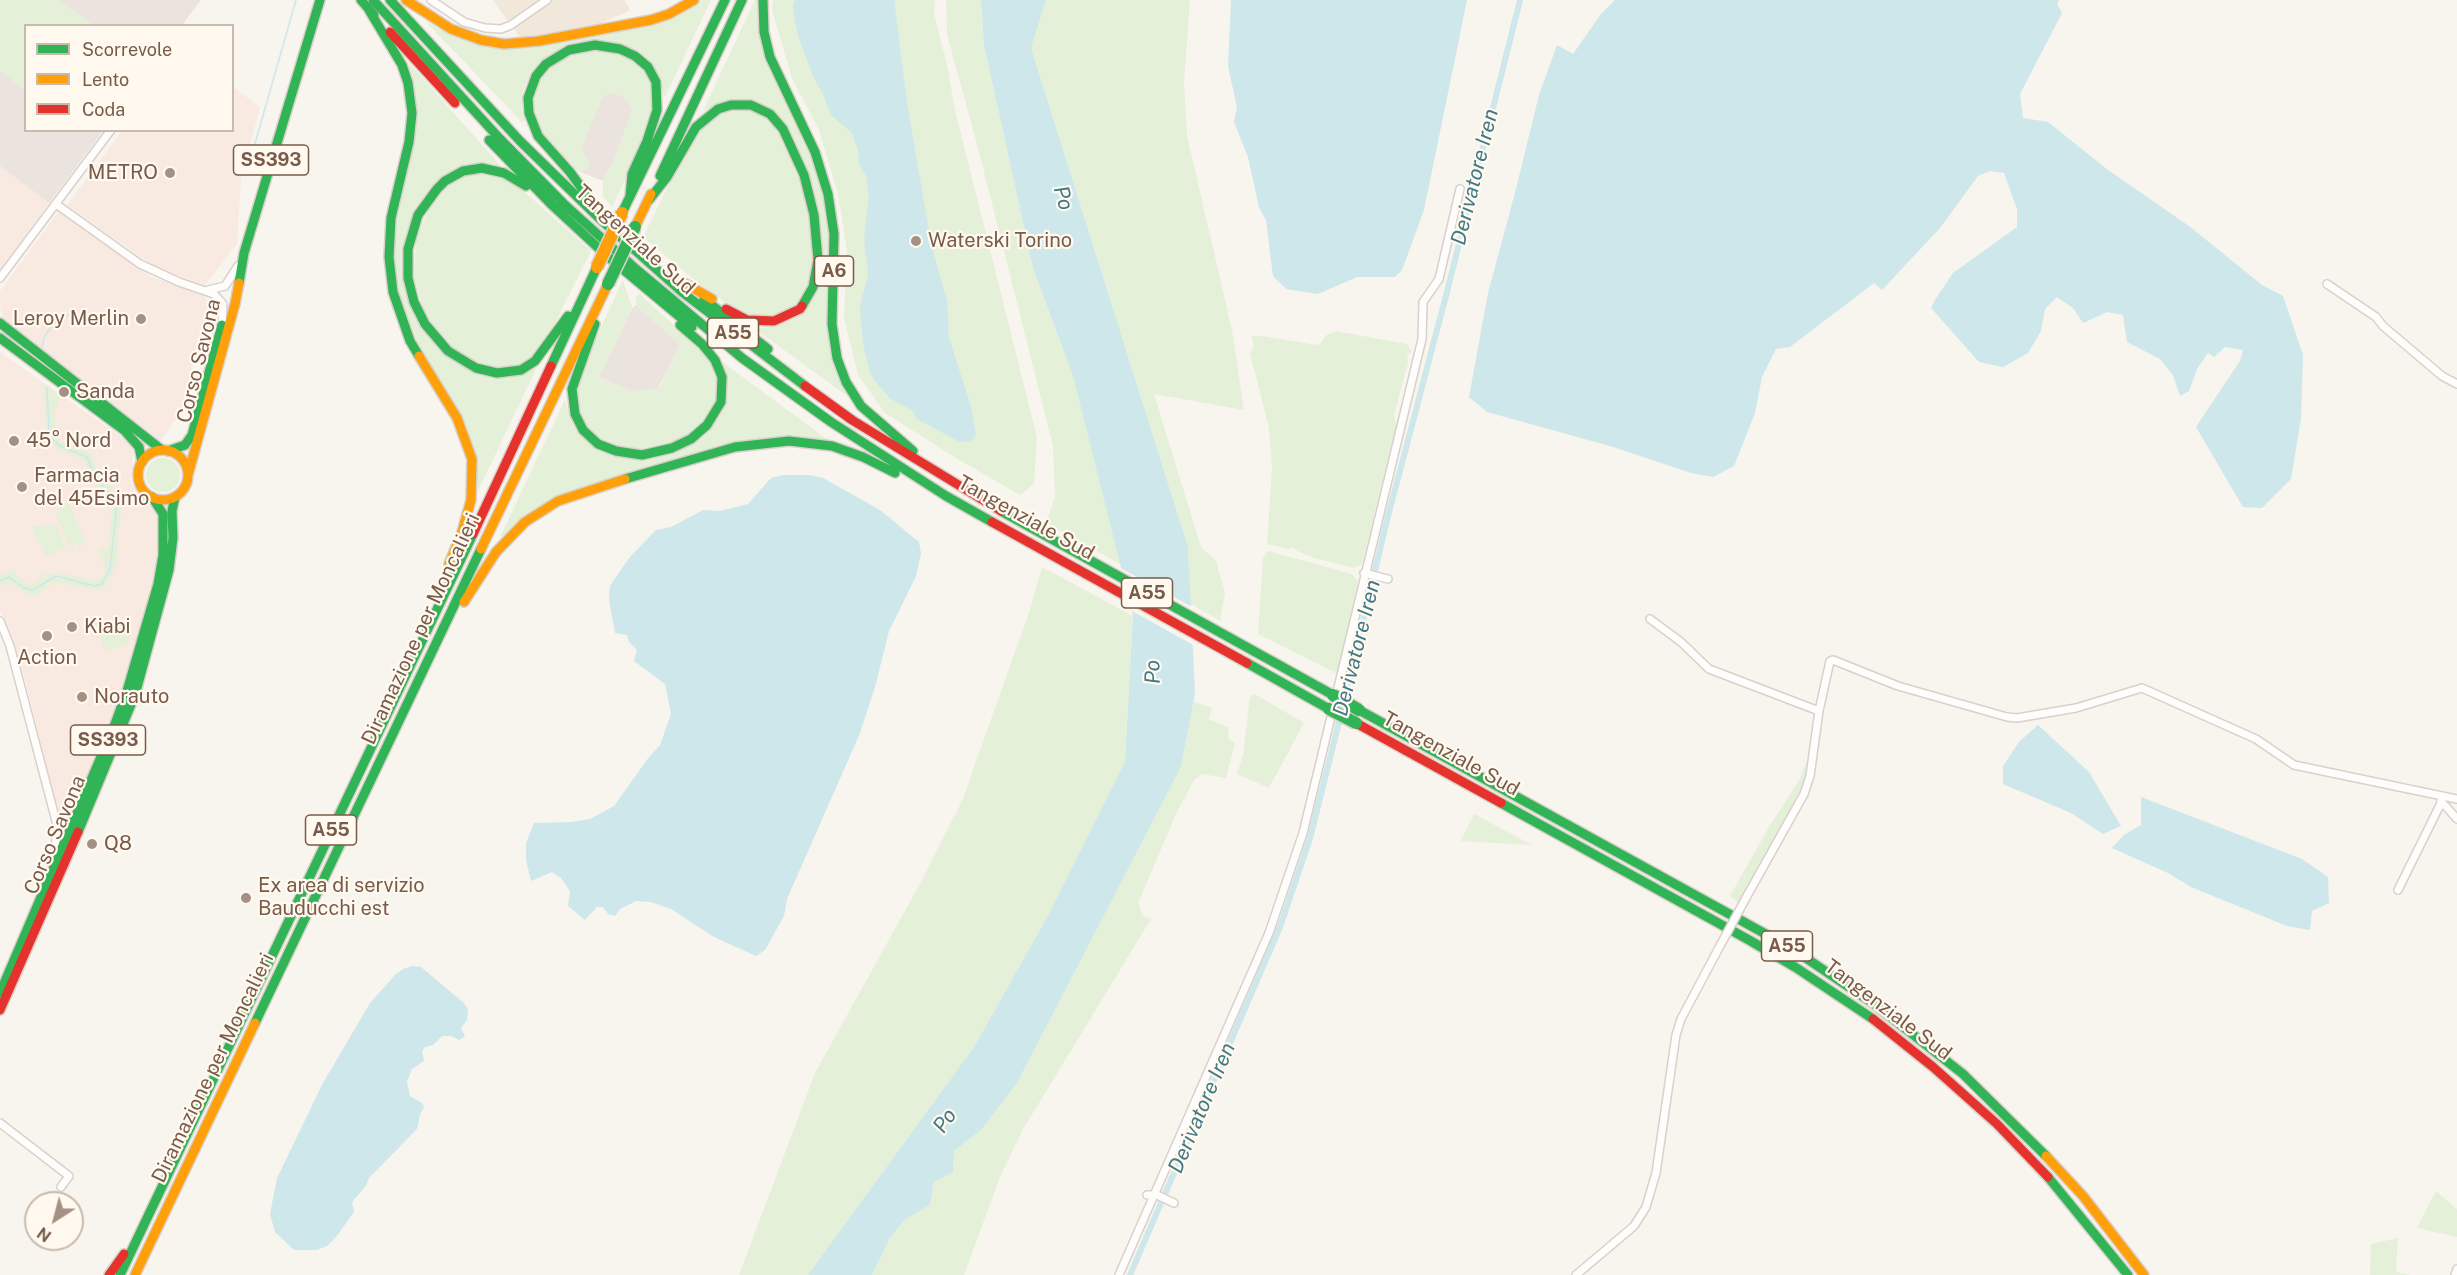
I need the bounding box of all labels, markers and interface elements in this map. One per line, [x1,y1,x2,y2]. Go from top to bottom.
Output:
legend [24,24,234,132]
text: Scorrevole [82,39,172,60]
text: Lento [82,69,129,90]
text: Coda [82,99,125,120]
water label: Derivatore Iren [1446,106,1504,248]
road number: SS393 [234,145,308,175]
place label: METRO [88,161,158,185]
marker: METRO [163,166,177,180]
street label: Tangenziale Sud [570,180,700,300]
water label: Po [1048,183,1078,213]
place label: Waterski Torino [928,229,1072,253]
marker: Waterski Torino [909,234,923,248]
road number: A6 [814,256,854,286]
street label: Corso Savona [172,297,226,425]
place label: Leroy Merlin [13,307,129,331]
marker: Leroy Merlin [134,312,148,326]
road number: A55 [708,318,758,348]
place label: Sanda [76,380,135,404]
marker: Sanda [57,385,71,399]
place label: 45° Nord [26,429,111,453]
marker: 45° Nord [7,434,21,448]
place label: Farmacia del 45Esimo [34,464,149,511]
street label: Tangenziale Sud [953,471,1099,565]
marker: Farmacia del 45Esimo [15,480,29,494]
street label: Diramazione per Moncalieri [357,510,485,748]
water label: Derivatore Iren [1328,577,1386,719]
road number: A55 [1122,578,1172,608]
place label: Kiabi [84,615,131,639]
marker: Kiabi [65,620,79,634]
marker: Action [40,629,54,643]
place label: Action [17,646,77,670]
water label: Po [1140,660,1166,684]
place label: Norauto [94,685,169,709]
marker: Norauto [75,690,89,704]
street label: Tangenziale Sud [1378,707,1524,801]
road number: SS393 [70,725,146,755]
street label: Corso Savona [19,772,91,898]
road number: A55 [306,815,356,845]
place label: Q8 [104,832,132,856]
marker: Q8 [85,837,99,851]
place label: Ex area di servizio Bauducchi est [258,874,425,921]
marker: Ex area di servizio Bauducchi est [239,891,253,905]
road number: A55 [1762,931,1812,961]
street label: Diramazione per Moncalieri [147,949,279,1187]
street label: Tangenziale Sud [1820,955,1956,1065]
water label: Derivatore Iren [1163,1039,1241,1177]
water label: Po [928,1104,962,1138]
north arrow [24,1191,84,1251]
text: N [34,1223,55,1246]

